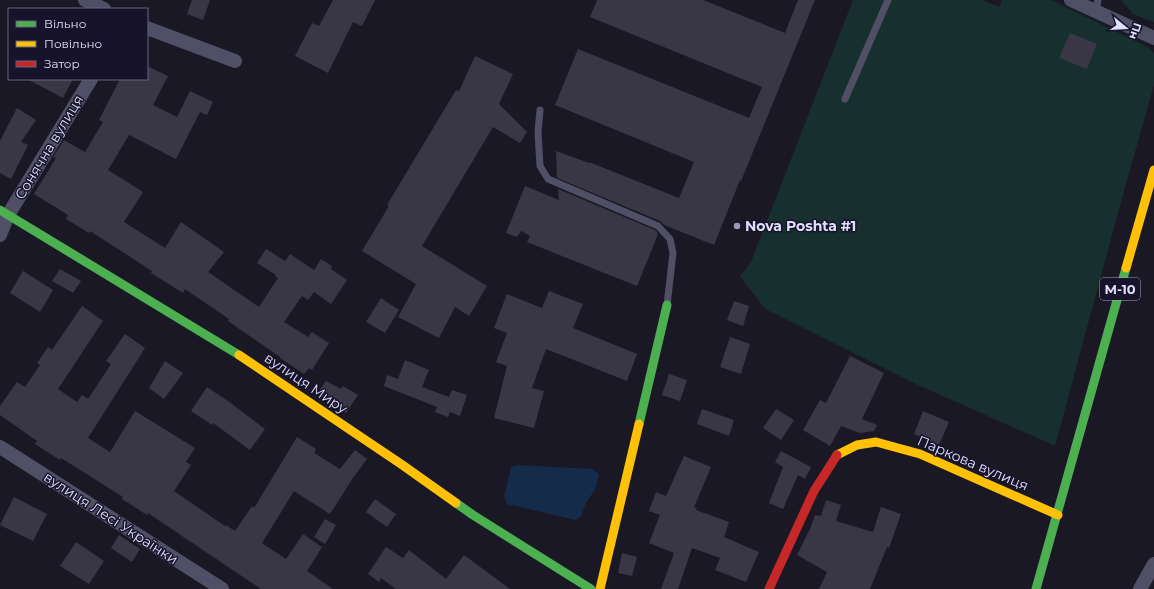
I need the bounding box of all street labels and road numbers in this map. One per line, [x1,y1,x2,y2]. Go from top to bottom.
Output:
street label: Сонячна вулиця [11,91,87,203]
road number: М-10 [1100,278,1140,300]
street label: вулиця Миру [261,349,351,418]
street label: Паркова вулиця [915,431,1031,495]
street label: вулиця Лесі Українки [40,468,182,568]

